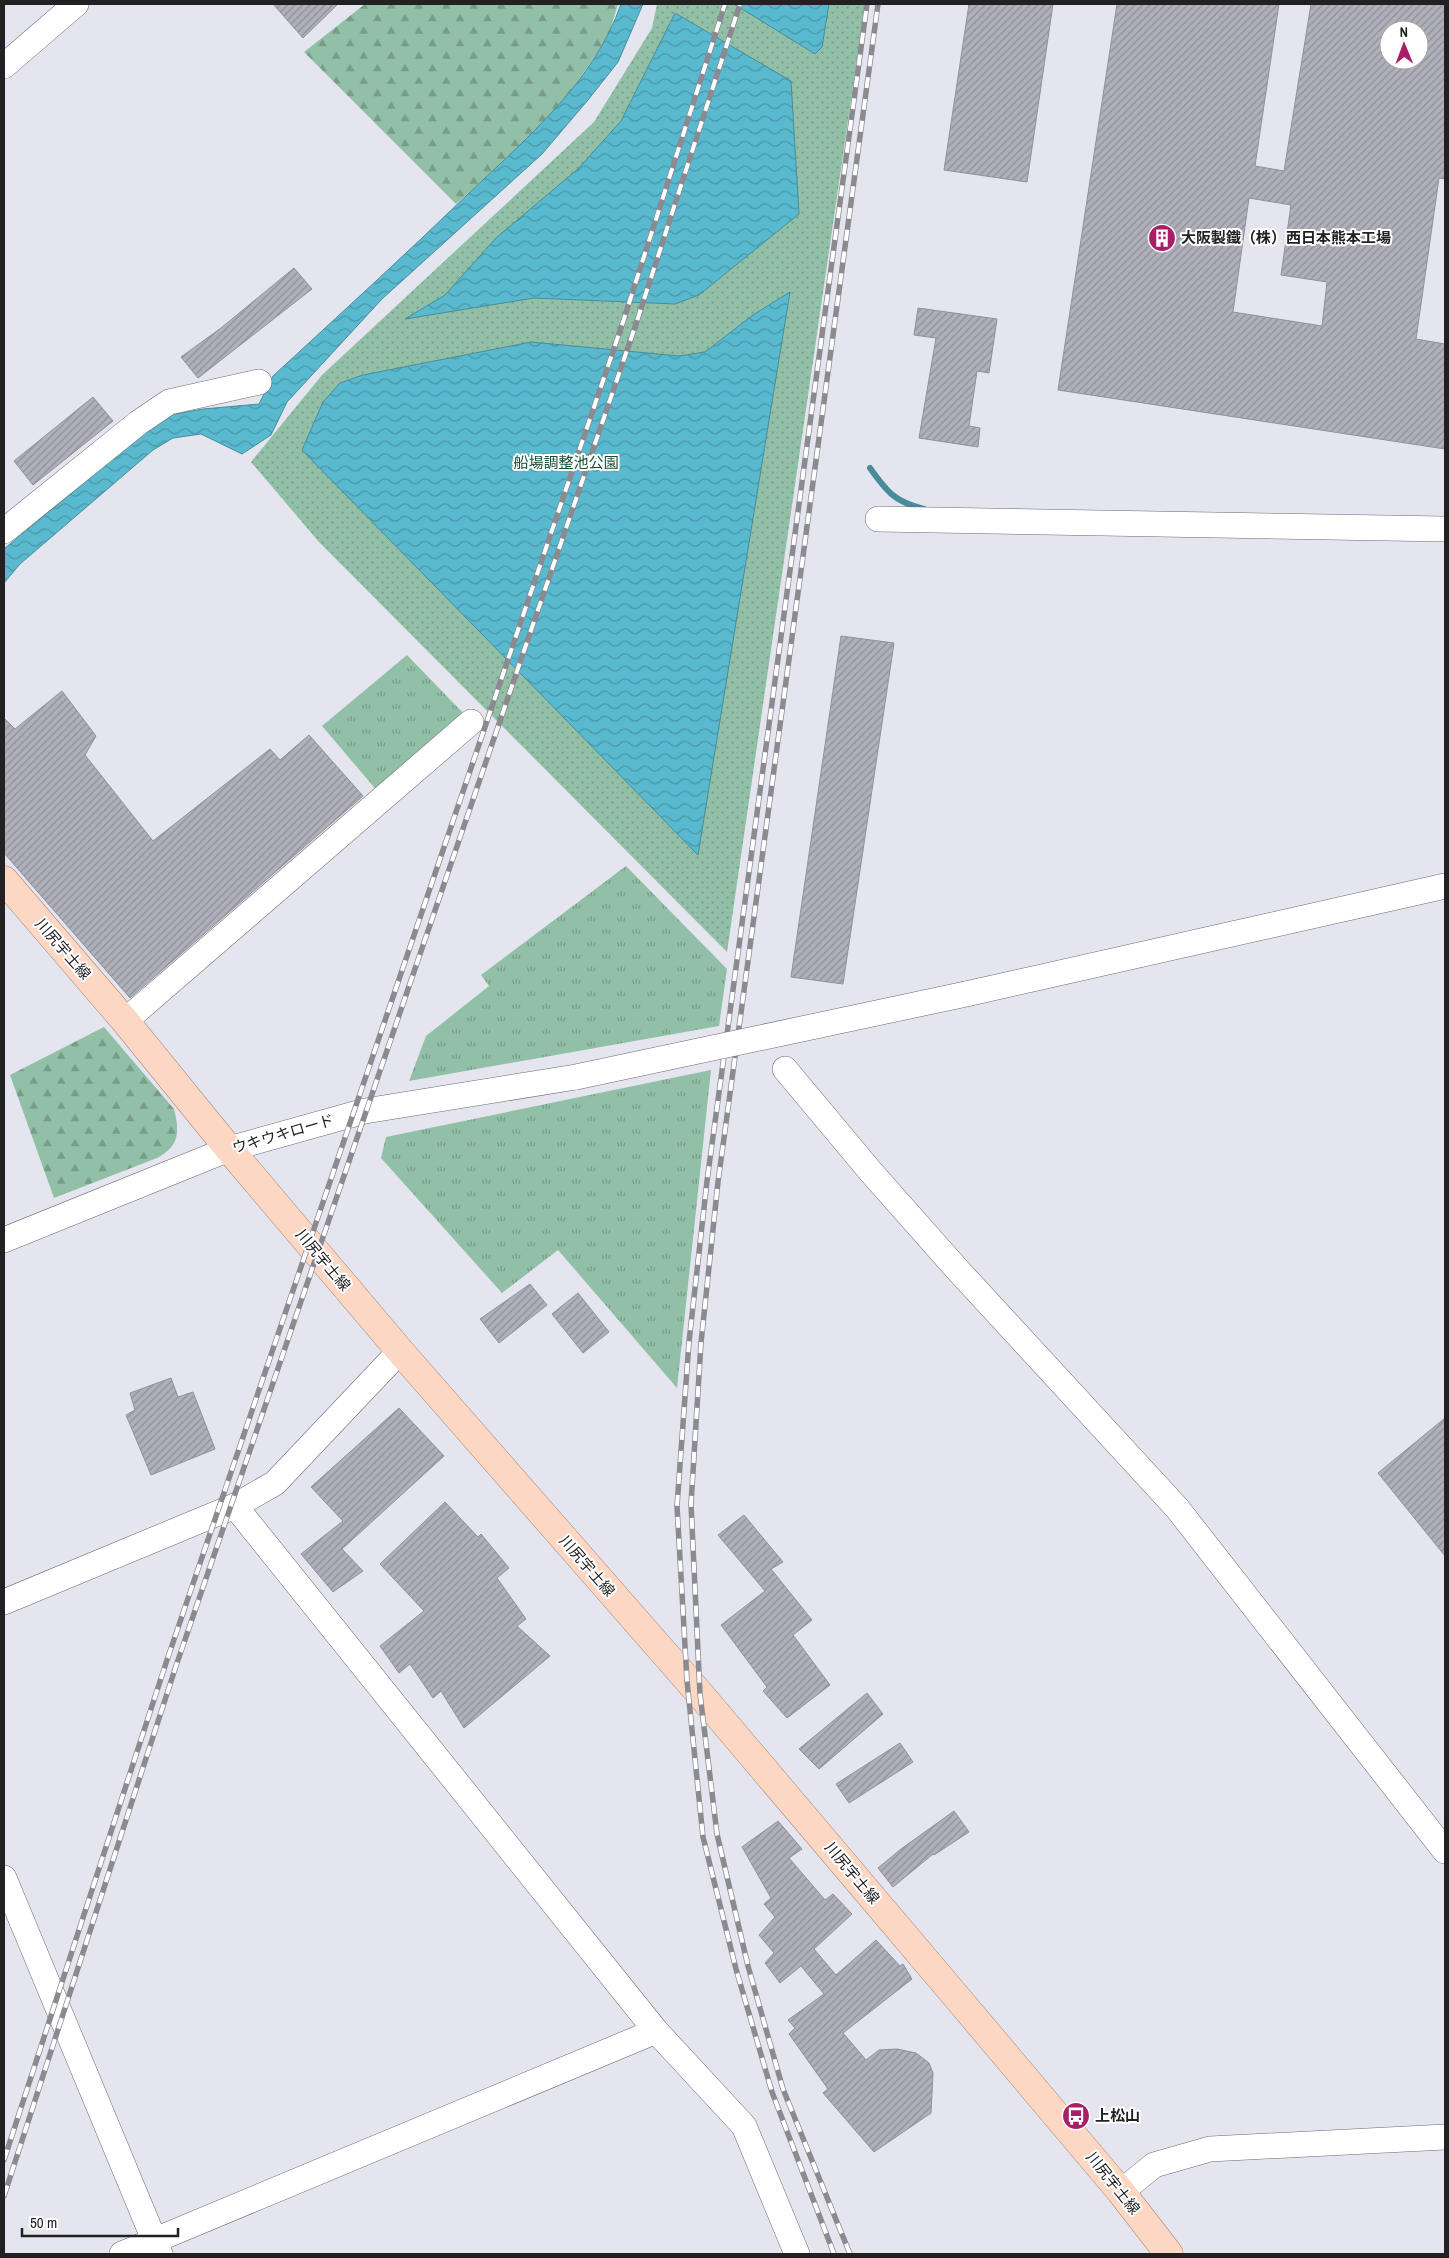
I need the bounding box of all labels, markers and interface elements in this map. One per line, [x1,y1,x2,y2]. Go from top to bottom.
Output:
north arrow [1379,20,1429,70]
text: N [1399,23,1408,41]
building icon: 大阪製鐵（株）西日本熊本工場 [1147,223,1177,253]
place label: 大阪製鐵（株）西日本熊本工場 [1181,227,1391,248]
park label: 船場調整池公園 [513,452,619,473]
street label: 川尻宇土線 [31,913,96,984]
street label: ウキウキロード [229,1109,336,1158]
street label: 川尻宇土線 [291,1224,356,1295]
street label: 川尻宇土線 [555,1530,620,1601]
street label: 川尻宇土線 [820,1837,885,1908]
bus stop icon: 上松山 [1061,2101,1091,2131]
place label: 上松山 [1095,2105,1140,2126]
street label: 川尻宇土線 [1082,2147,1145,2218]
scale bar [22,2206,179,2238]
text: 50 m [30,2212,57,2233]

